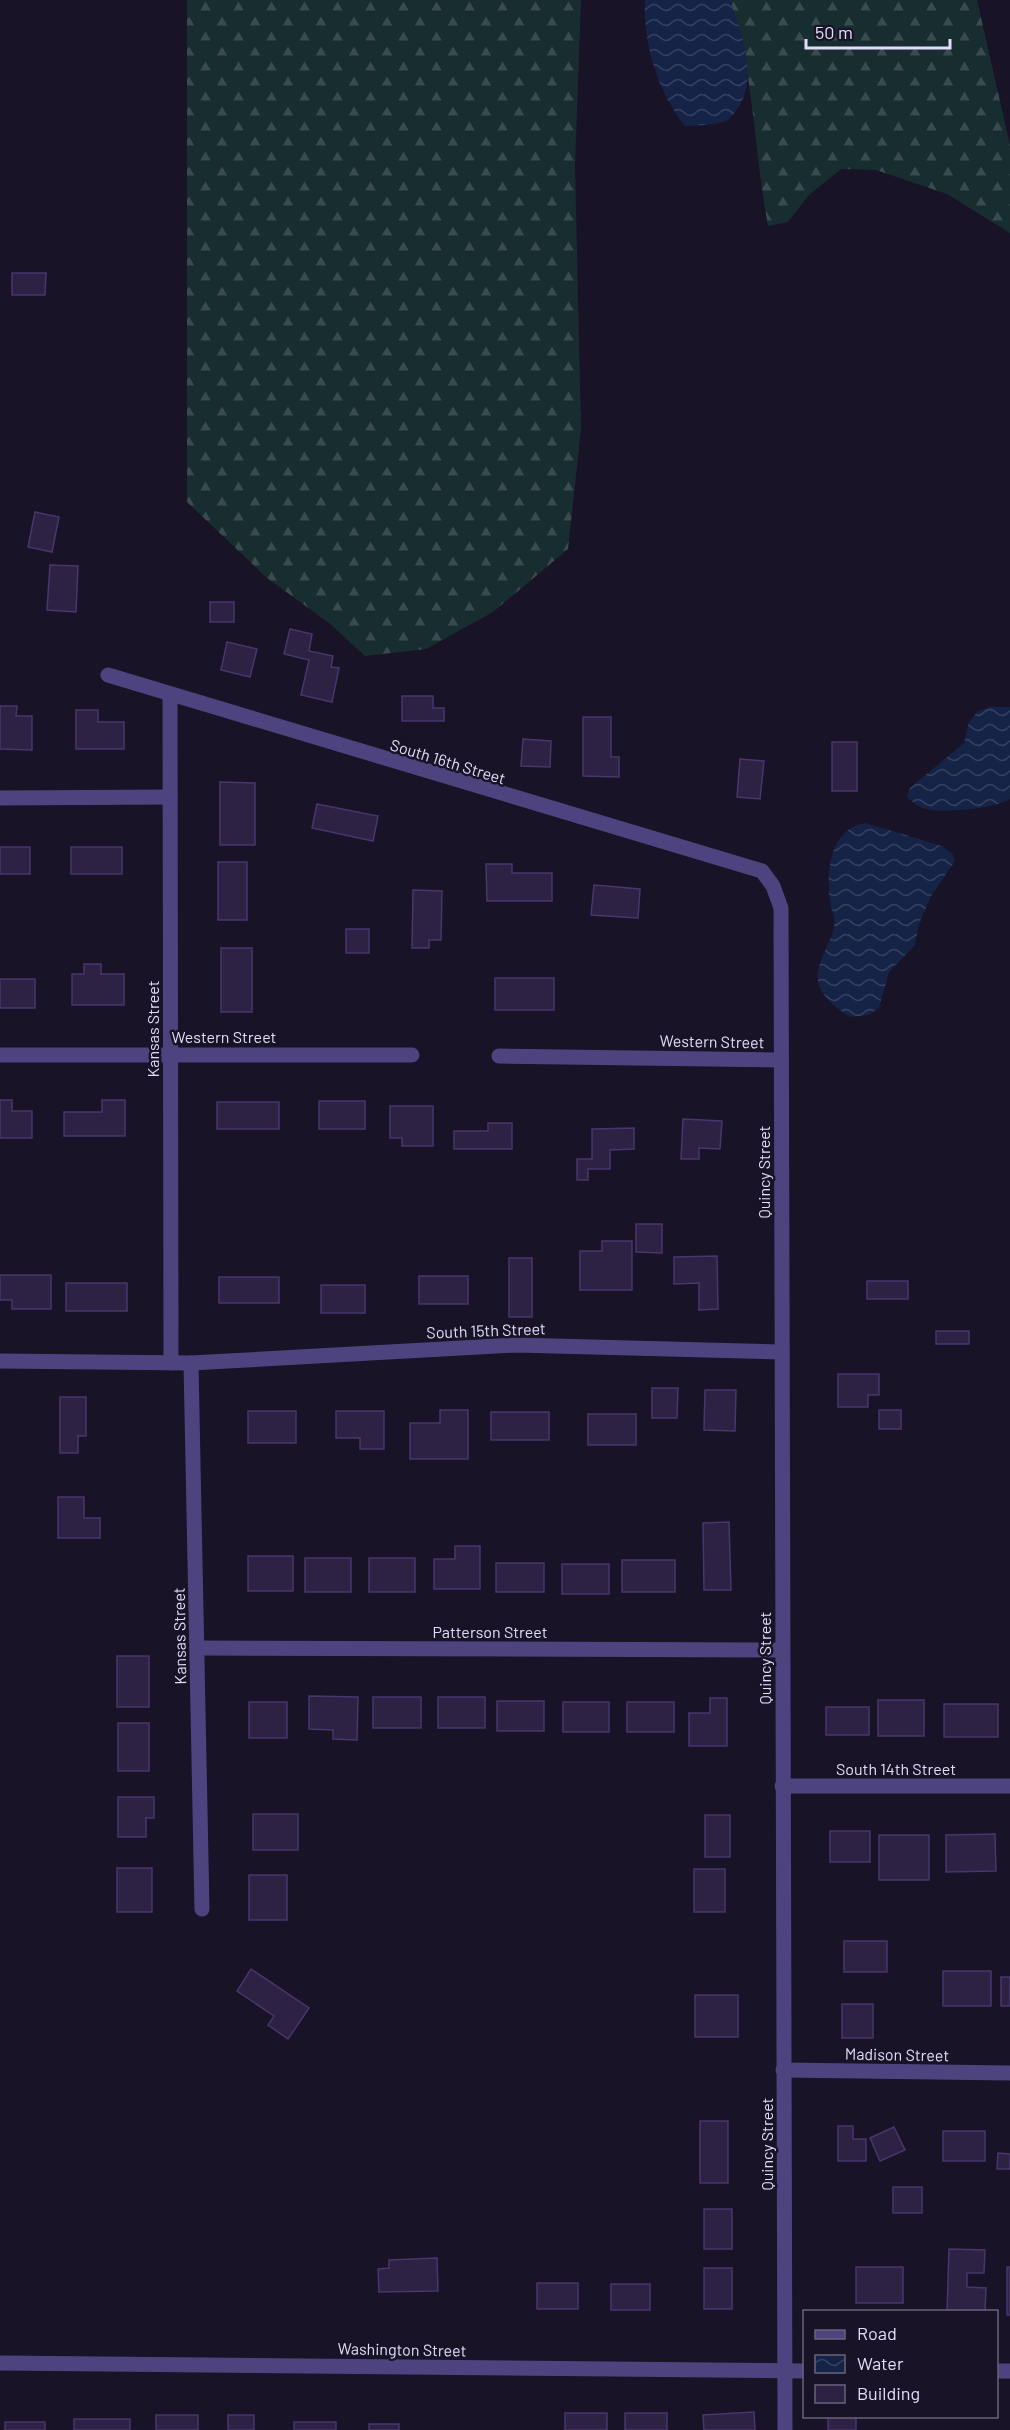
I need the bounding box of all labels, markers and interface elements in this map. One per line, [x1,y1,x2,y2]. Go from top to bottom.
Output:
scale bar [806,12,950,50]
text: 50 m [815,21,853,43]
street label: South 16th Street [388,734,508,788]
street label: Kansas Street [143,980,162,1078]
street label: Western Street [172,1027,276,1046]
street label: Western Street [659,1031,765,1051]
street label: Quincy Street [754,1126,773,1218]
street label: South 15th Street [426,1318,546,1342]
street label: Kansas Street [169,1587,189,1685]
street label: Quincy Street [755,1612,774,1704]
street label: Patterson Street [432,1622,548,1641]
street label: South 14th Street [836,1759,956,1778]
street label: Madison Street [845,2044,949,2064]
street label: Quincy Street [757,2098,776,2190]
legend [803,2310,998,2418]
text: Road [857,2322,897,2344]
street label: Washington Street [337,2338,467,2360]
text: Water [857,2352,904,2374]
text: Building [857,2382,920,2404]

